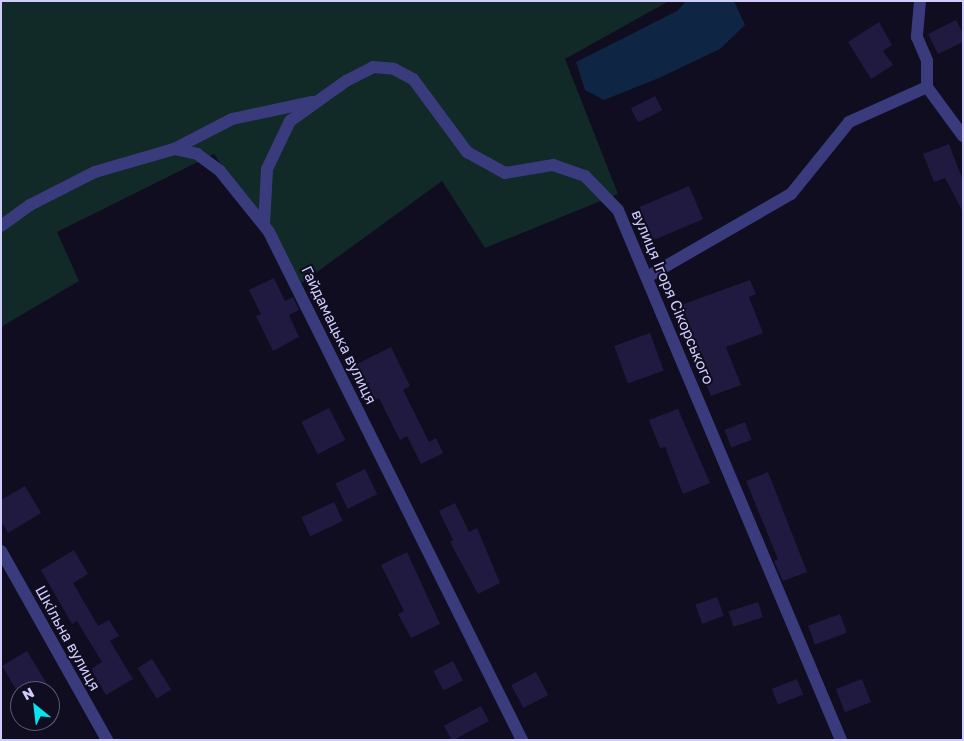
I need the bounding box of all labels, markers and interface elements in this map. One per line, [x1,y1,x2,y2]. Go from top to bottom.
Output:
street label: вулиця Ігоря Сікорського [628,207,718,387]
street label: Гайдамацька вулиця [298,263,380,407]
street label: Шкільна вулиця [32,582,104,694]
north arrow [10,681,60,731]
text: N [19,683,37,703]

